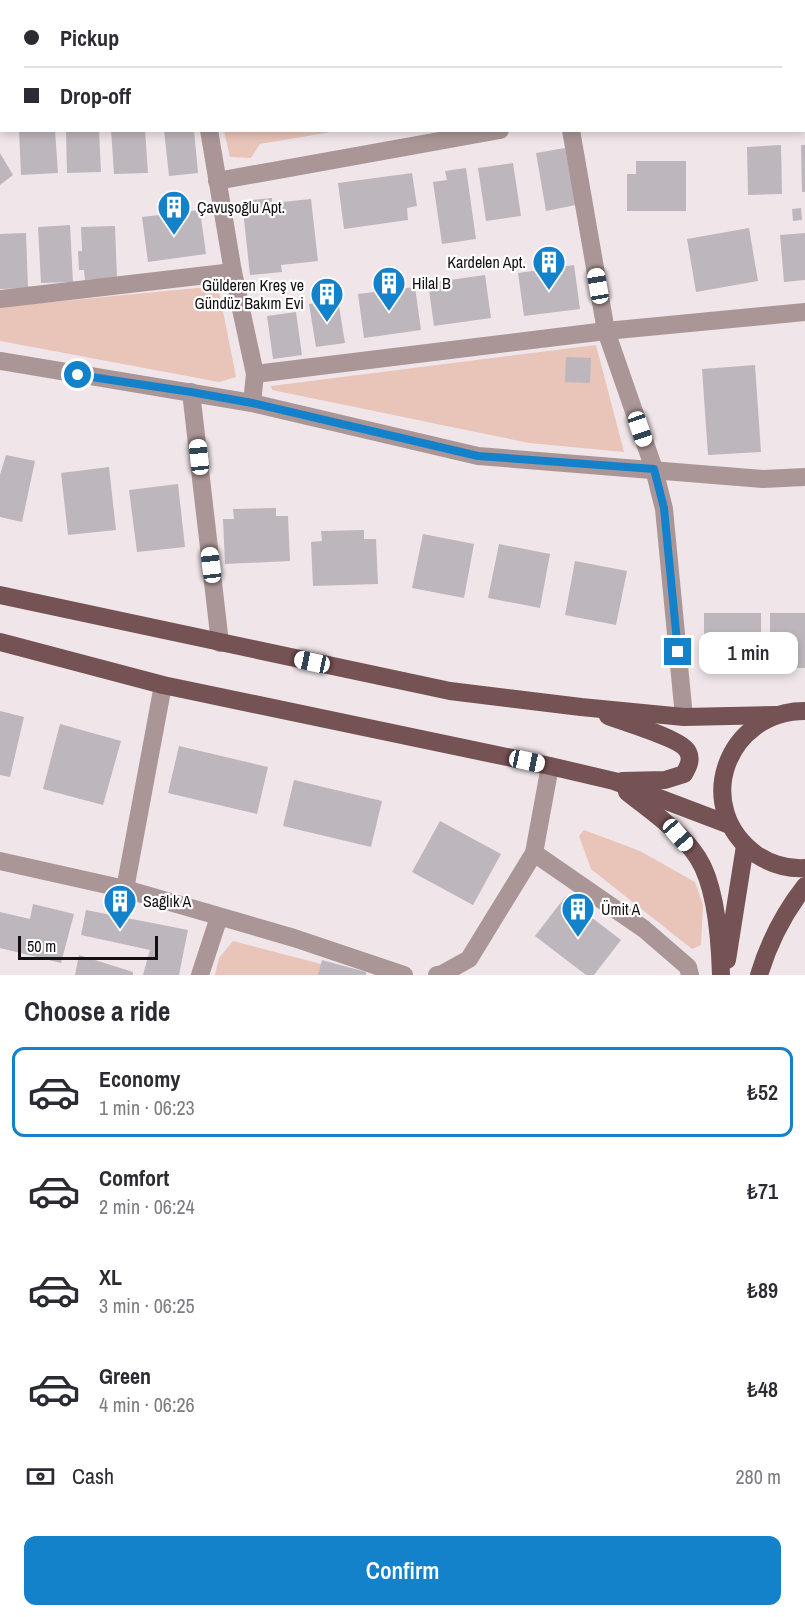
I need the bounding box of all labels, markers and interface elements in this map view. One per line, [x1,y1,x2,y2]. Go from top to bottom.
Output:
text: Pickup [60,23,119,53]
text: Drop-off [60,81,131,111]
building icon: Çavuşoğlu Apt. [156,189,192,236]
place label: Çavuşoğlu Apt. [197,196,285,218]
building icon: Kardelen Apt. [531,244,567,291]
place label: Kardelen Apt. [447,251,526,273]
building icon: Hilal B [371,265,407,312]
car [586,267,610,305]
place label: Hilal B [412,272,451,294]
place label: Gülderen Kreş ve Gündüz Bakım Evi [195,274,304,314]
building icon: Gülderen Kreş ve Gündüz Bakım Evi [309,276,345,323]
route start [64,361,91,388]
car [626,409,654,449]
car [188,438,210,476]
car [200,546,222,584]
callout: 1 min [699,631,798,673]
route end [664,638,691,665]
text: 1 min [727,639,770,666]
car [293,649,331,675]
car [508,748,546,774]
car [659,816,697,854]
building icon: Sağlık A [102,883,138,930]
place label: Sağlık A [143,890,191,912]
building icon: Ümit A [560,891,596,938]
place label: Ümit A [601,898,641,920]
scale bar [18,933,158,960]
text: 50 m [27,935,56,957]
text: Choose a ride [24,993,170,1029]
text: Economy [99,1064,180,1094]
icon: car [27,1065,81,1119]
text: ₺52 [747,1077,778,1107]
text: 1 min · 06:23 [99,1094,195,1121]
text: Comfort [99,1163,169,1193]
icon: car [27,1164,81,1218]
text: ₺71 [747,1176,778,1206]
text: 2 min · 06:24 [99,1193,195,1220]
text: XL [99,1262,122,1292]
icon: car [27,1263,81,1317]
text: ₺89 [747,1275,778,1305]
text: 3 min · 06:25 [99,1292,195,1319]
text: Green [99,1361,151,1391]
icon: car [27,1362,81,1416]
text: ₺48 [747,1374,778,1404]
text: 4 min · 06:26 [99,1391,195,1418]
icon: cash [24,1460,57,1493]
text: Cash [72,1461,114,1491]
text: 280 m [735,1463,781,1490]
button: Confirm [24,1536,781,1605]

